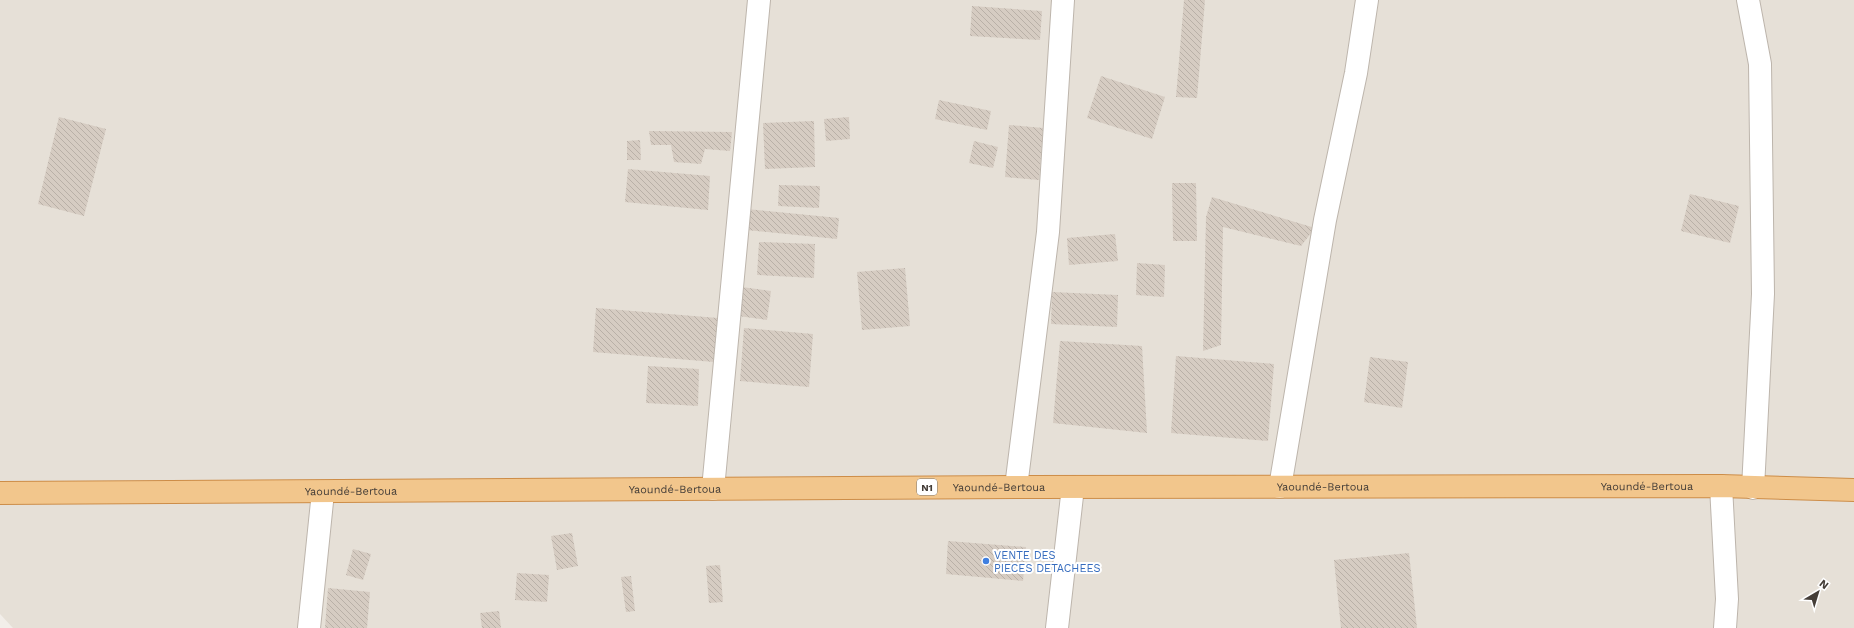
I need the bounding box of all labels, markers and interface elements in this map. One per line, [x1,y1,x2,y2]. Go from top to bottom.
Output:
road number: N1 [917,479,937,495]
street label: Yaoundé-Bertoua [1277,480,1369,494]
street label: Yaoundé-Bertoua [1601,480,1693,493]
street label: Yaoundé-Bertoua [953,481,1045,494]
street label: Yaoundé-Bertoua [629,483,721,496]
street label: Yaoundé-Bertoua [305,485,397,498]
place label: VENTE DES PIECES DETACHEES [994,549,1101,575]
marker: VENTE DES PIECES DETACHEES [981,556,991,566]
north arrow [1798,572,1838,612]
text: N [1817,577,1831,592]

